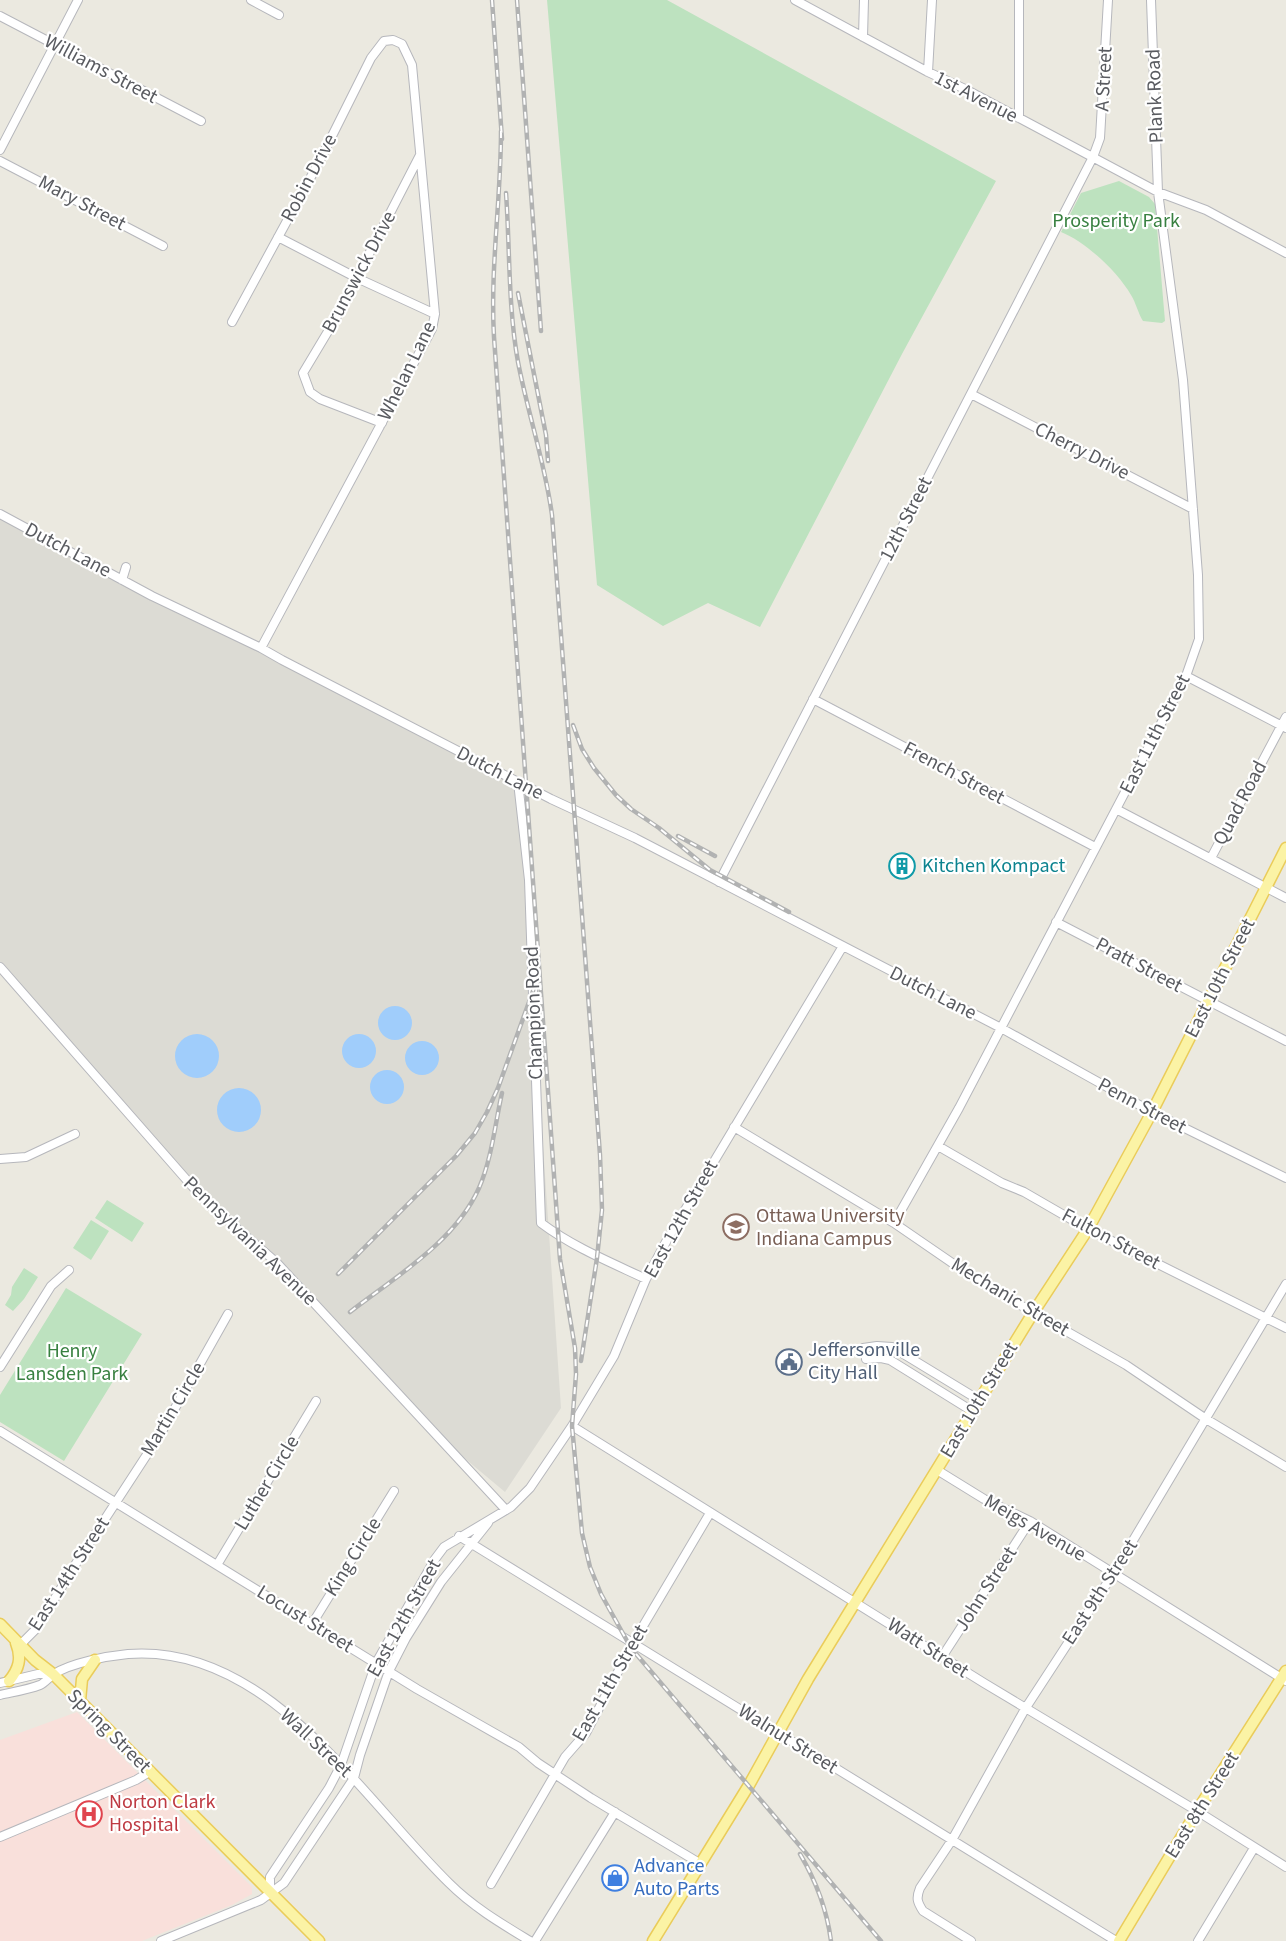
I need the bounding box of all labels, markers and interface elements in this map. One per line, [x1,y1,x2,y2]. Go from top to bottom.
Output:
street label: Williams Street [39,27,163,111]
street label: A Street [1088,46,1120,112]
street label: Plank Road [1139,48,1171,144]
street label: 1st Avenue [929,64,1023,130]
street label: Robin Drive [274,129,344,227]
street label: Mary Street [33,168,131,238]
street label: Brunswick Drive [315,206,403,338]
park label: Prosperity Park [1052,207,1180,235]
street label: Whelan Lane [371,317,443,425]
street label: Cherry Drive [1030,415,1134,487]
street label: 12th Street [873,472,939,566]
street label: Dutch Lane [20,515,116,585]
street label: East 11th Street [1113,669,1197,799]
street label: French Street [898,735,1010,812]
street label: Dutch Lane [452,739,548,807]
street label: Quad Road [1206,756,1274,850]
building icon: Kitchen Kompact [887,851,917,881]
place label: Kitchen Kompact [922,852,1066,880]
street label: East 10th Street [1178,913,1262,1043]
street label: Pratt Street [1091,930,1188,1000]
street label: Champion Road [518,946,550,1080]
street label: Dutch Lane [885,959,981,1027]
street label: Penn Street [1093,1071,1191,1141]
street label: East 12th Street [637,1155,725,1283]
street label: Pennsylvania Avenue [177,1170,323,1312]
street label: Fulton Street [1057,1201,1165,1277]
place label: Ottawa University Indiana Campus [756,1202,905,1253]
school or university icon: Ottawa University Indiana Campus [721,1212,751,1242]
street label: Mechanic Street [946,1251,1075,1344]
place label: Jeffersonville City Hall [808,1336,920,1387]
street label: East 10th Street [933,1336,1025,1463]
park label: Henry Lansden Park [16,1337,128,1388]
public building icon: Jeffersonville City Hall [774,1347,804,1377]
street label: Martin Circle [134,1357,212,1461]
street label: Luther Circle [228,1430,306,1536]
street label: Meigs Avenue [979,1488,1091,1569]
street label: East 14th Street [22,1511,117,1637]
street label: King Circle [318,1512,388,1602]
street label: East 9th Street [1055,1533,1145,1650]
street label: John Street [948,1541,1024,1637]
street label: East 12th Street [360,1554,448,1682]
street label: Locust Street [251,1578,359,1660]
street label: Watt Street [882,1611,975,1685]
street label: East 11th Street [565,1619,655,1747]
street label: Spring Street [61,1683,158,1780]
street label: Walnut Street [733,1697,844,1781]
street label: Wall Street [274,1702,359,1784]
street label: East 8th Street [1158,1746,1246,1864]
place label: Norton Clark Hospital [109,1788,216,1839]
hospital icon: Norton Clark Hospital [74,1799,104,1829]
place label: Advance Auto Parts [634,1852,719,1903]
shop icon: Advance Auto Parts [600,1863,630,1893]

